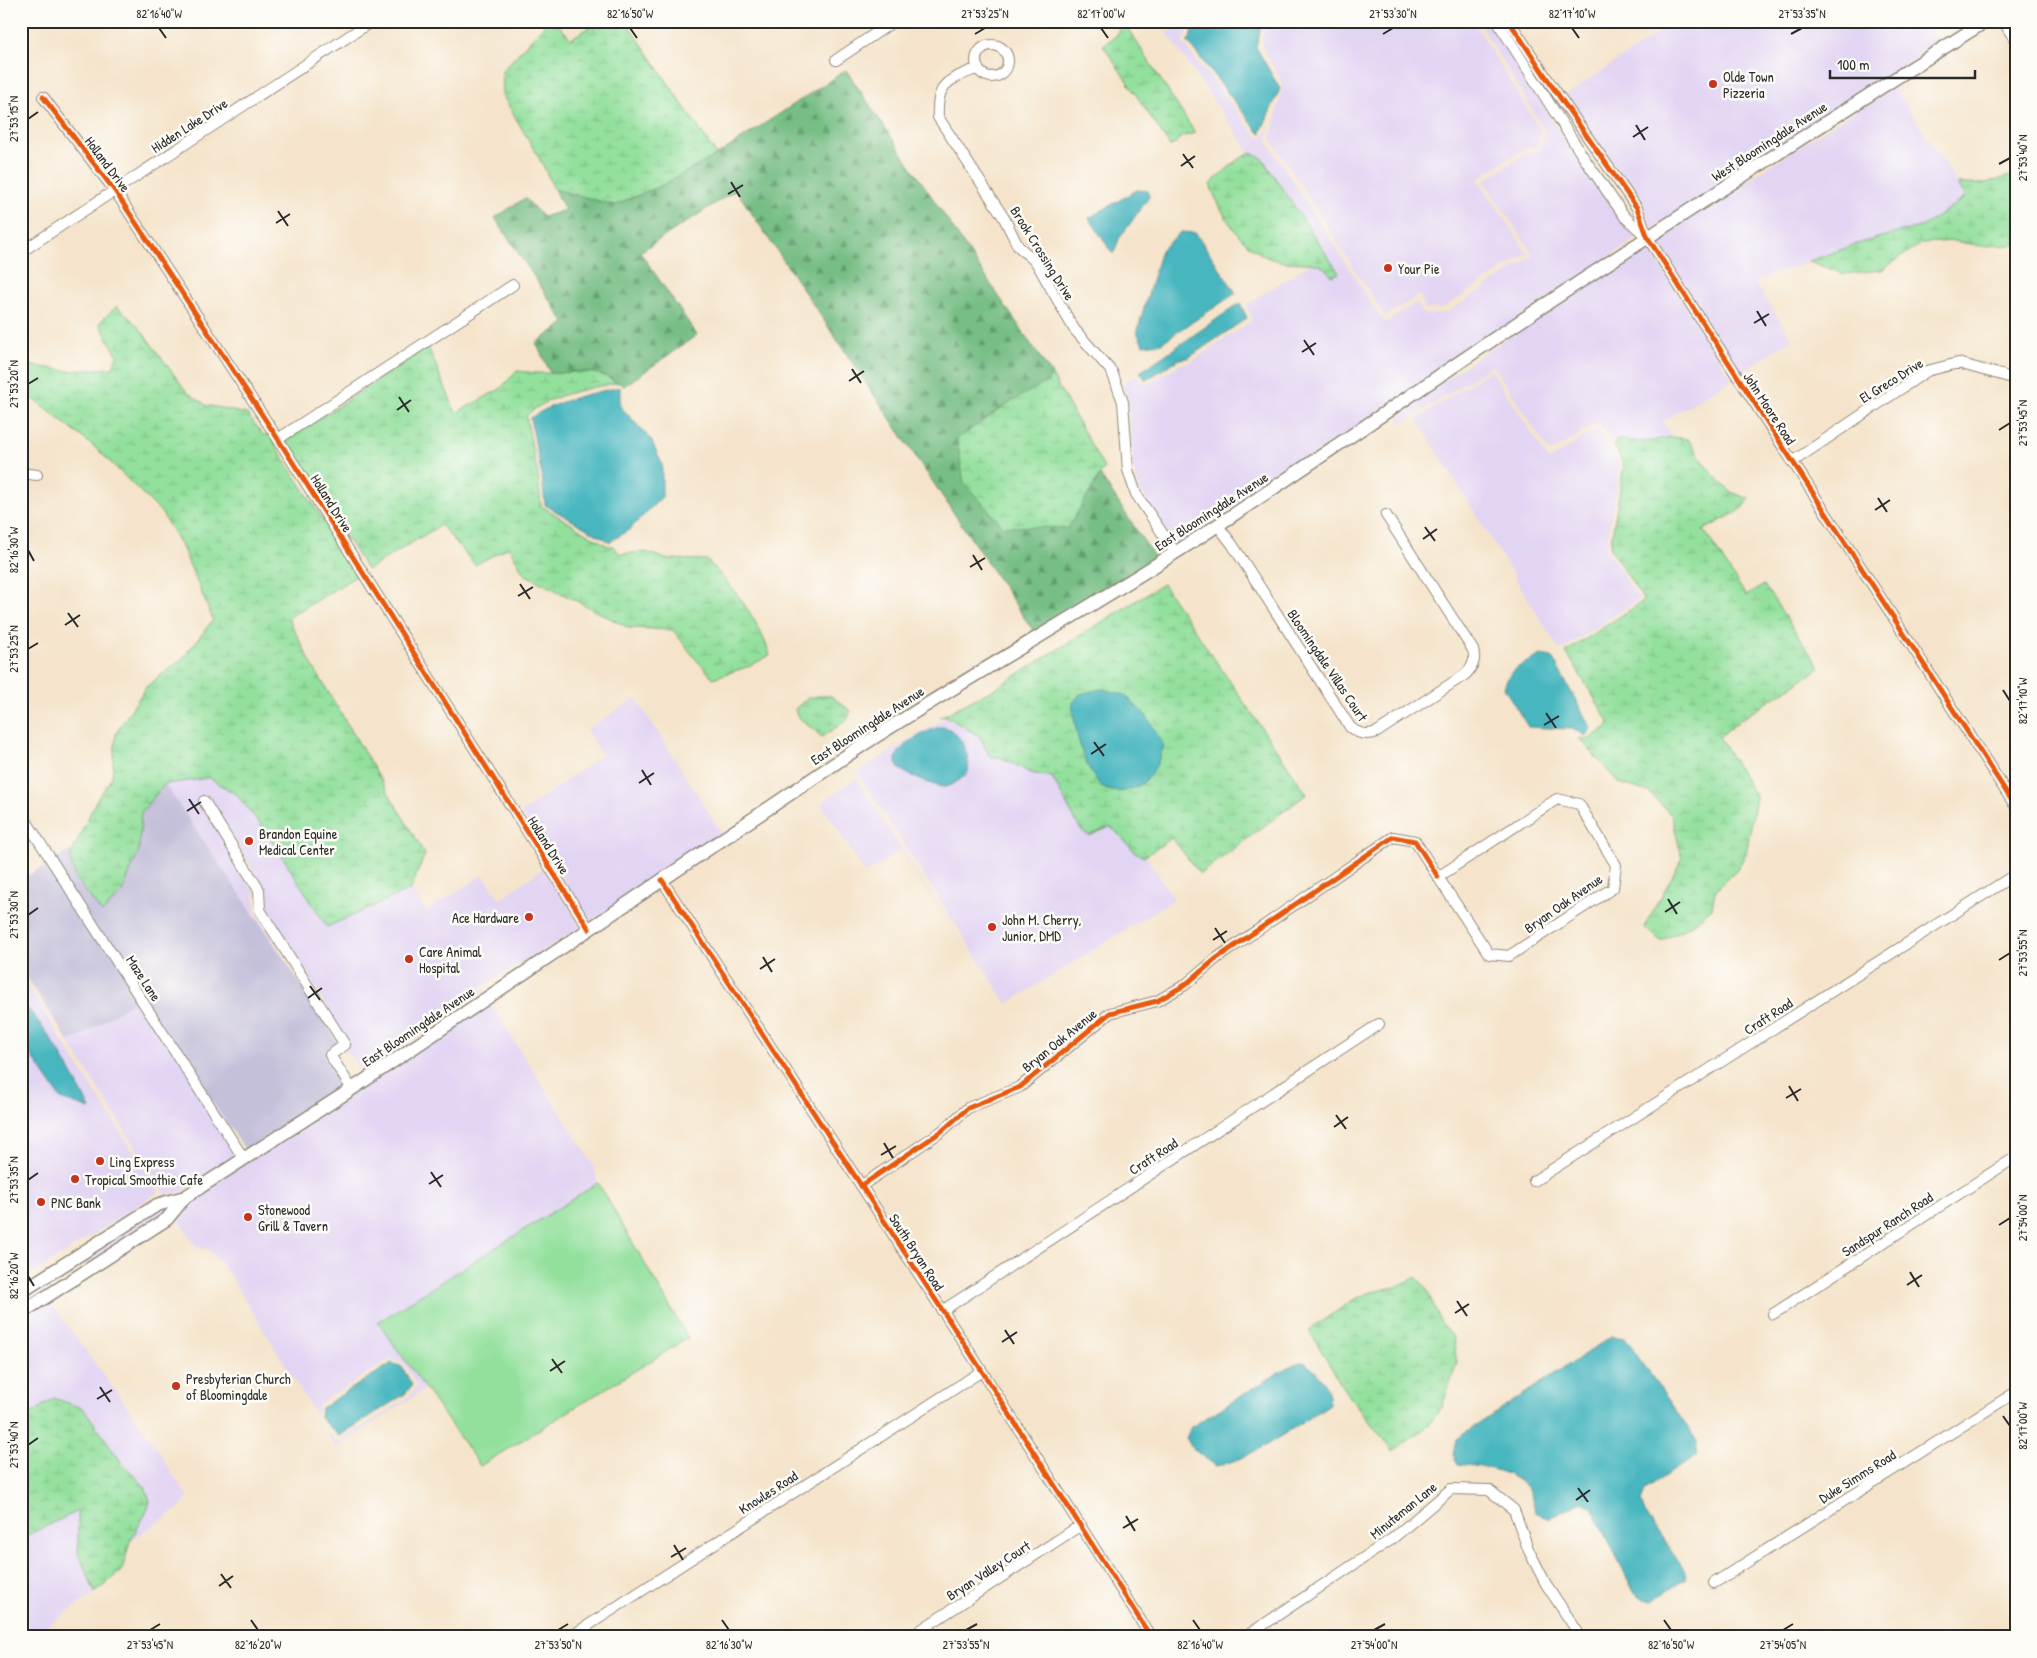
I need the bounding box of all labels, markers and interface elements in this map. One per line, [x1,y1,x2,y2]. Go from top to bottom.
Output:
text: 82°16'40"W [136,5,182,22]
text: 82°16'50"W [607,5,654,22]
text: 27°53'25"N [961,5,1009,22]
text: 82°17'00"W [1077,5,1125,22]
text: 27°53'30"N [1369,5,1417,22]
text: 82°17'10"W [1549,5,1596,22]
text: 27°53'35"N [1778,5,1826,22]
scale bar [1830,48,1974,80]
text: 100 m [1837,54,1870,75]
place label: Olde Town Pizzeria [1723,67,1774,102]
marker: Olde Town Pizzeria [1707,78,1719,90]
street label: Hidden Lake Drive [147,93,231,157]
text: 27°53'15"N [5,96,22,142]
street label: West Bloomingdale Avenue [1708,96,1831,186]
street label: Holland Drive [81,132,135,196]
text: 27°53'40"N [2014,135,2031,181]
street label: Brook Crossing Drive [1006,202,1080,305]
place label: Your Pie [1398,259,1440,278]
marker: Your Pie [1382,262,1394,274]
street label: El Greco Drive [1856,353,1927,407]
text: 27°53'20"N [5,360,22,408]
street label: John Moore Road [1739,368,1801,448]
text: 27°53'45"N [2014,400,2031,446]
street label: East Bloomingdale Avenue [1151,467,1272,556]
street label: Holland Drive [307,470,358,536]
text: 82°16'30"W [5,526,22,573]
street label: Bloomingdale Villas Court [1283,605,1373,725]
text: 27°53'25"N [5,625,22,673]
text: 82°17'10"W [2014,677,2031,724]
street label: East Bloomingdale Avenue [807,681,928,770]
street label: Holland Drive [524,812,575,878]
place label: Brandon Equine Medical Center [259,824,338,859]
marker: Brandon Equine Medical Center [243,835,255,847]
street label: Bryan Oak Avenue [1520,869,1607,938]
text: 27°53'30"N [5,891,22,939]
place label: Ace Hardware [452,908,519,927]
place label: John M. Cherry, Junior, DMD [1002,910,1082,945]
marker: Ace Hardware [523,911,535,923]
marker: John M. Cherry, Junior, DMD [986,921,998,933]
text: 27°53'55"N [2014,930,2031,976]
place label: Care Animal Hospital [419,942,482,978]
street label: Maze Lane [122,951,166,1005]
marker: Care Animal Hospital [403,953,415,965]
street label: East Bloomingdale Avenue [358,981,479,1071]
street label: Craft Road [1740,993,1797,1039]
street label: Bryan Oak Avenue [1018,1004,1101,1077]
street label: Craft Road [1125,1133,1182,1179]
place label: Ling Express [110,1152,174,1172]
marker: Ling Express [94,1155,106,1167]
text: 27°53'35"N [5,1156,22,1204]
place label: Tropical Smoothie Cafe [85,1170,204,1190]
marker: Tropical Smoothie Cafe [69,1173,81,1185]
street label: Sandspur Ranch Road [1838,1187,1937,1261]
place label: PNC Bank [51,1193,101,1212]
text: 27°54'00"N [2014,1195,2031,1241]
marker: PNC Bank [35,1196,47,1208]
place label: Stonewood Grill & Tavern [258,1200,328,1235]
street label: South Bryan Road [884,1210,949,1295]
marker: Stonewood Grill & Tavern [242,1211,254,1223]
text: 82°16'20"W [5,1252,22,1299]
place label: Presbyterian Church of Bloomingdale [186,1369,291,1405]
marker: Presbyterian Church of Bloomingdale [170,1380,182,1392]
text: 82°17'00"W [2014,1402,2031,1450]
text: 27°53'40"N [5,1422,22,1468]
street label: Duke Simms Road [1815,1445,1899,1507]
street label: Knowles Road [735,1466,802,1518]
street label: Minuteman Lane [1366,1477,1441,1543]
street label: Bryan Valley Court [942,1536,1034,1605]
text: 27°53'45"N [127,1636,173,1653]
text: 82°16'20"W [235,1636,282,1653]
text: 27°53'50"N [534,1636,582,1653]
text: 82°16'30"W [706,1636,753,1653]
text: 27°53'55"N [943,1636,989,1653]
text: 82°16'40"W [1177,1636,1223,1653]
text: 27°54'00"N [1351,1636,1397,1653]
text: 82°16'50"W [1648,1636,1695,1653]
text: 27°54'05"N [1760,1636,1806,1653]

